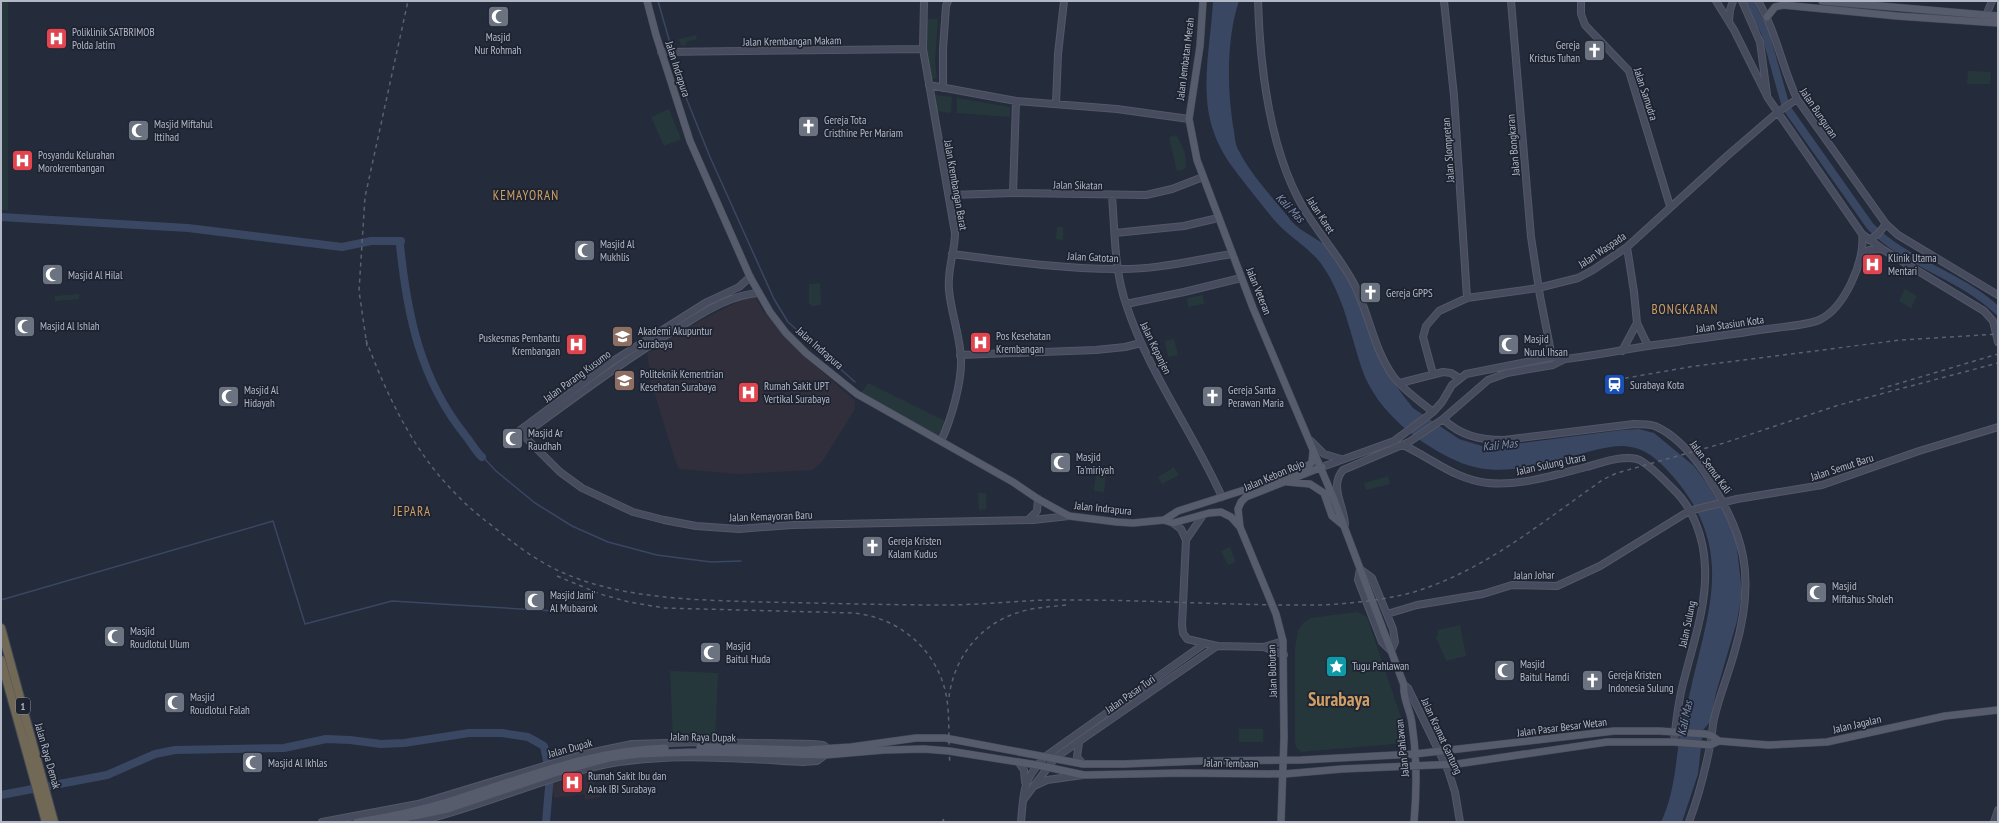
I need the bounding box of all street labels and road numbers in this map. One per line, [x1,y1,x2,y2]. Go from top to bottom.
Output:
street label: Jalan Jembatan Merah [1173,17,1197,102]
street label: Jalan Krembangan Makam [742,33,841,49]
street label: Jalan Indrapura [662,38,694,99]
street label: Jalan Samudra [1631,65,1661,122]
street label: Jalan Bunguran [1796,84,1841,141]
street label: Jalan Bongkaran [1503,114,1523,177]
street label: Jalan Slompretan [1439,117,1457,184]
street label: Jalan Krembangan Barat [941,138,971,231]
street label: Jalan Sikatan [1052,178,1103,192]
street label: Jalan Karet [1303,193,1338,236]
street label: Jalan Waspada [1575,229,1628,272]
street label: Jalan Gatotan [1066,249,1119,265]
street label: Jalan Veteran [1243,264,1275,317]
street label: Jalan Stasiun Kota [1694,312,1765,336]
street label: Jalan Kepanjen [1137,319,1175,377]
street label: Jalan Indrapura [793,323,846,372]
street label: Jalan Parang Kusumo [540,347,614,406]
street label: Jalan Semut Kali [1686,437,1735,496]
street label: Jalan Sulung Utara [1514,450,1587,478]
street label: Jalan Semut Baru [1808,450,1875,484]
street label: Jalan Kebon Rojo [1241,456,1306,494]
street label: Jalan Indrapura [1073,498,1132,518]
street label: Jalan Kemayoran Baru [728,508,813,524]
street label: Jalan Johar [1512,568,1555,582]
street label: Jalan Sulung [1675,599,1699,650]
street label: Jalan Bubutan [1264,644,1280,699]
street label: Jalan Pasar Turi [1102,672,1158,717]
street label: Jalan Kramat Gantung [1418,695,1466,777]
road number: 1 [16,698,30,714]
street label: Jalan Jagalan [1830,712,1883,737]
street label: Jalan Pasar Besar Wetan [1515,715,1608,740]
street label: Jalan Pahlawan [1392,718,1412,778]
street label: Jalan Raya Demak [32,720,64,791]
street label: Jalan Raya Dupak [669,729,737,745]
street label: Jalan Dupak [545,735,594,761]
street label: Jalan Tembaan [1202,756,1259,770]

